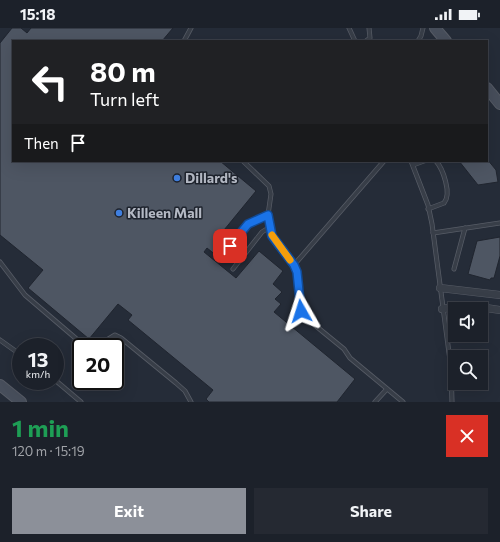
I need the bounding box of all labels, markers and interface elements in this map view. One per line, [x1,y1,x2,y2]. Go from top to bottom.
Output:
text: 15:18 [20,5,56,23]
text: 80 m [90,54,156,88]
icon: left [24,56,76,108]
text: Turn left [90,88,159,110]
icon: arrive [67,132,89,154]
text: Then [24,134,59,152]
place label: Dillard's [185,169,238,186]
marker: Dillard's [172,173,182,183]
place label: Killeen Mall [127,204,202,221]
marker: Killeen Mall [114,208,124,218]
pin [213,229,247,263]
icon: arrive [219,235,241,257]
position arrow [280,290,322,332]
map controls [448,302,488,390]
button: sound [448,302,488,342]
speed limit sign: 20 [72,338,124,390]
text: 13 [28,347,48,371]
button: search [448,350,488,390]
text: km/h [26,368,50,380]
text: 1 min [12,413,69,442]
button: close [446,415,488,457]
text: 120 m · 15:19 [12,443,85,459]
button: Exit [12,488,246,534]
button: Share [254,488,488,534]

